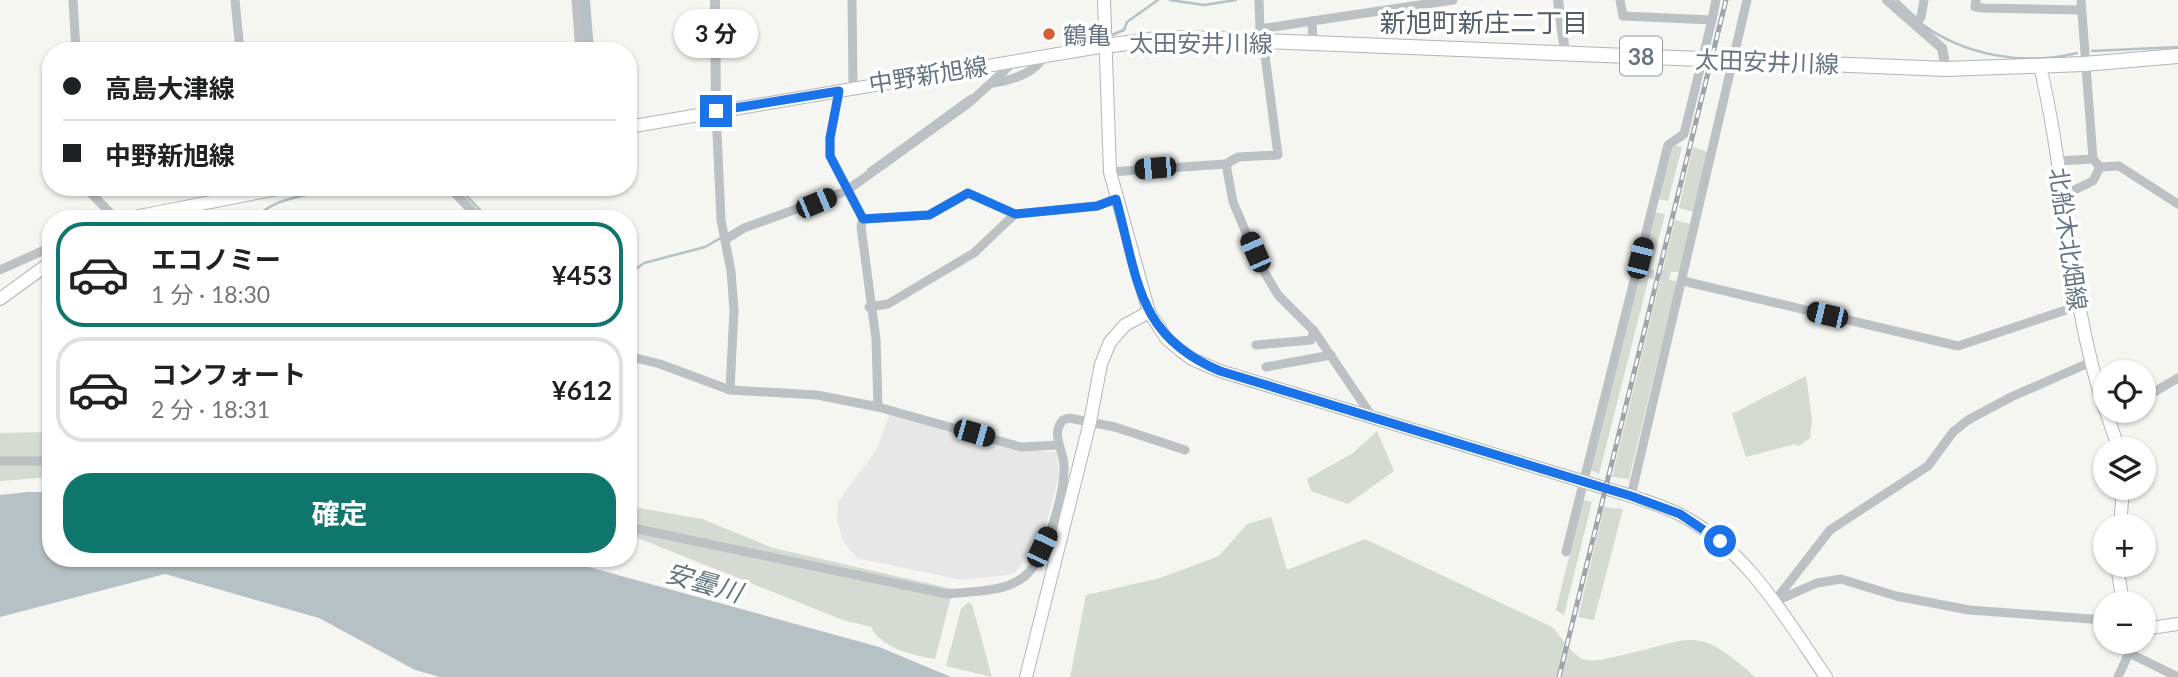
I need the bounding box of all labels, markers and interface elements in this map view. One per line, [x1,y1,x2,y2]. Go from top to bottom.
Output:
district label: 新旭町新庄二丁目 [1380,6,1588,38]
callout: 3 分 [674,10,758,58]
text: 3 分 [695,19,737,47]
place label: 鶴亀 [1063,20,1111,49]
marker: 鶴亀 [1041,26,1057,42]
street label: 太田安井川線 [1129,28,1273,57]
road number: 38 [1620,36,1662,76]
street label: 太田安井川線 [1695,44,1839,78]
street label: 中野新旭線 [866,50,990,98]
text: 高島大津線 [105,72,235,104]
route end [700,95,732,127]
text: 中野新旭線 [105,139,235,171]
car [1134,156,1177,180]
street label: 北船木北畑線 [2045,166,2093,312]
car [793,185,840,221]
car [1237,229,1274,275]
car [1625,235,1656,281]
icon: car [67,243,130,306]
text: エコノミー [151,243,281,275]
text: ¥453 [552,259,612,291]
text: 1 分 · 18:30 [151,280,270,308]
car [1805,300,1850,330]
icon: car [67,358,130,421]
text: コンフォート [151,358,306,390]
map controls [2093,360,2156,654]
button: locate [2093,360,2156,423]
text: ¥612 [552,374,612,406]
text: 2 分 · 18:31 [151,395,270,423]
car [951,417,998,449]
button: layers [2093,437,2156,500]
button: 確定 [63,473,616,553]
button: + [2093,514,2156,577]
car [1024,524,1061,570]
route start [1704,525,1736,557]
water label: 安曇川 [662,556,749,609]
button: − [2093,591,2156,654]

